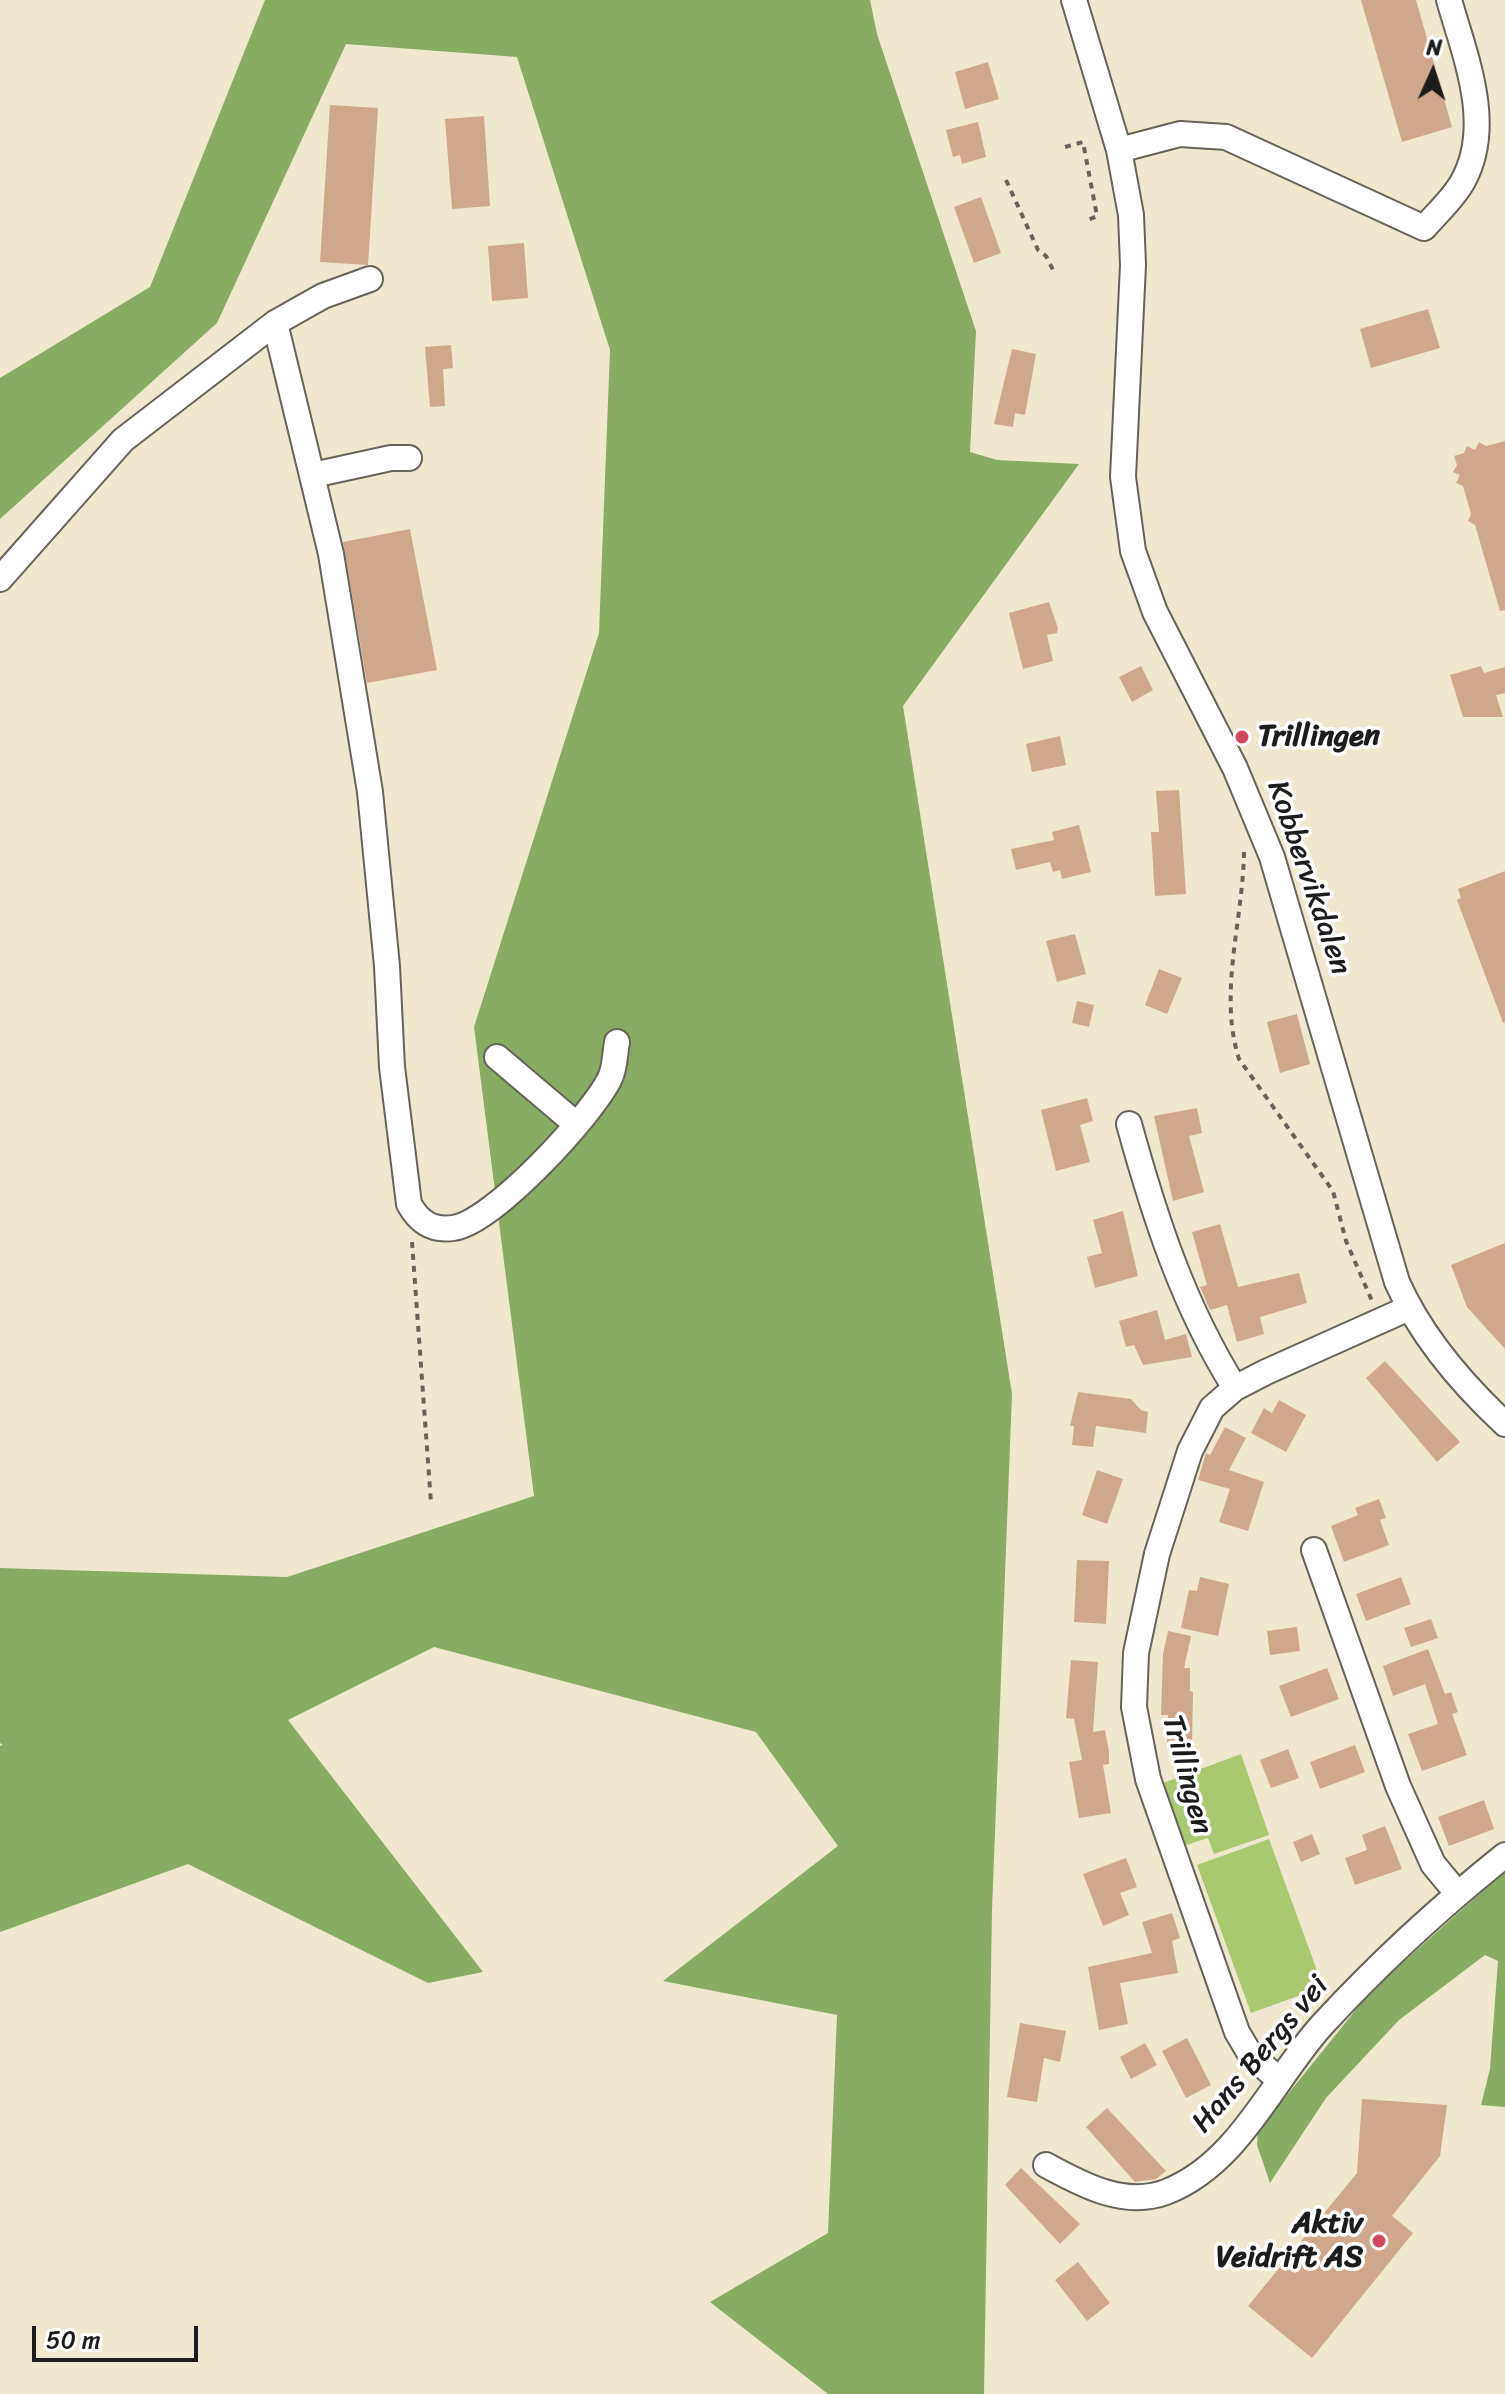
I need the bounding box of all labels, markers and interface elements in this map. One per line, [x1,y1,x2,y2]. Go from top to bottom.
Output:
text: N [1426,28,1443,67]
north arrow [1393,32,1473,112]
place label: Trillingen [1258,719,1380,755]
marker: Trillingen [1233,728,1251,746]
street label: Kobbervikdalen [1258,776,1358,980]
street label: Trillingen [1153,1711,1219,1839]
street label: Hans Bergs vei [1185,1969,1337,2141]
place label: Aktiv Veidrift AS [1216,2206,1363,2276]
marker: Aktiv Veidrift AS [1370,2232,1388,2250]
scale bar [36,2310,202,2360]
text: 50 m [46,2319,101,2361]

